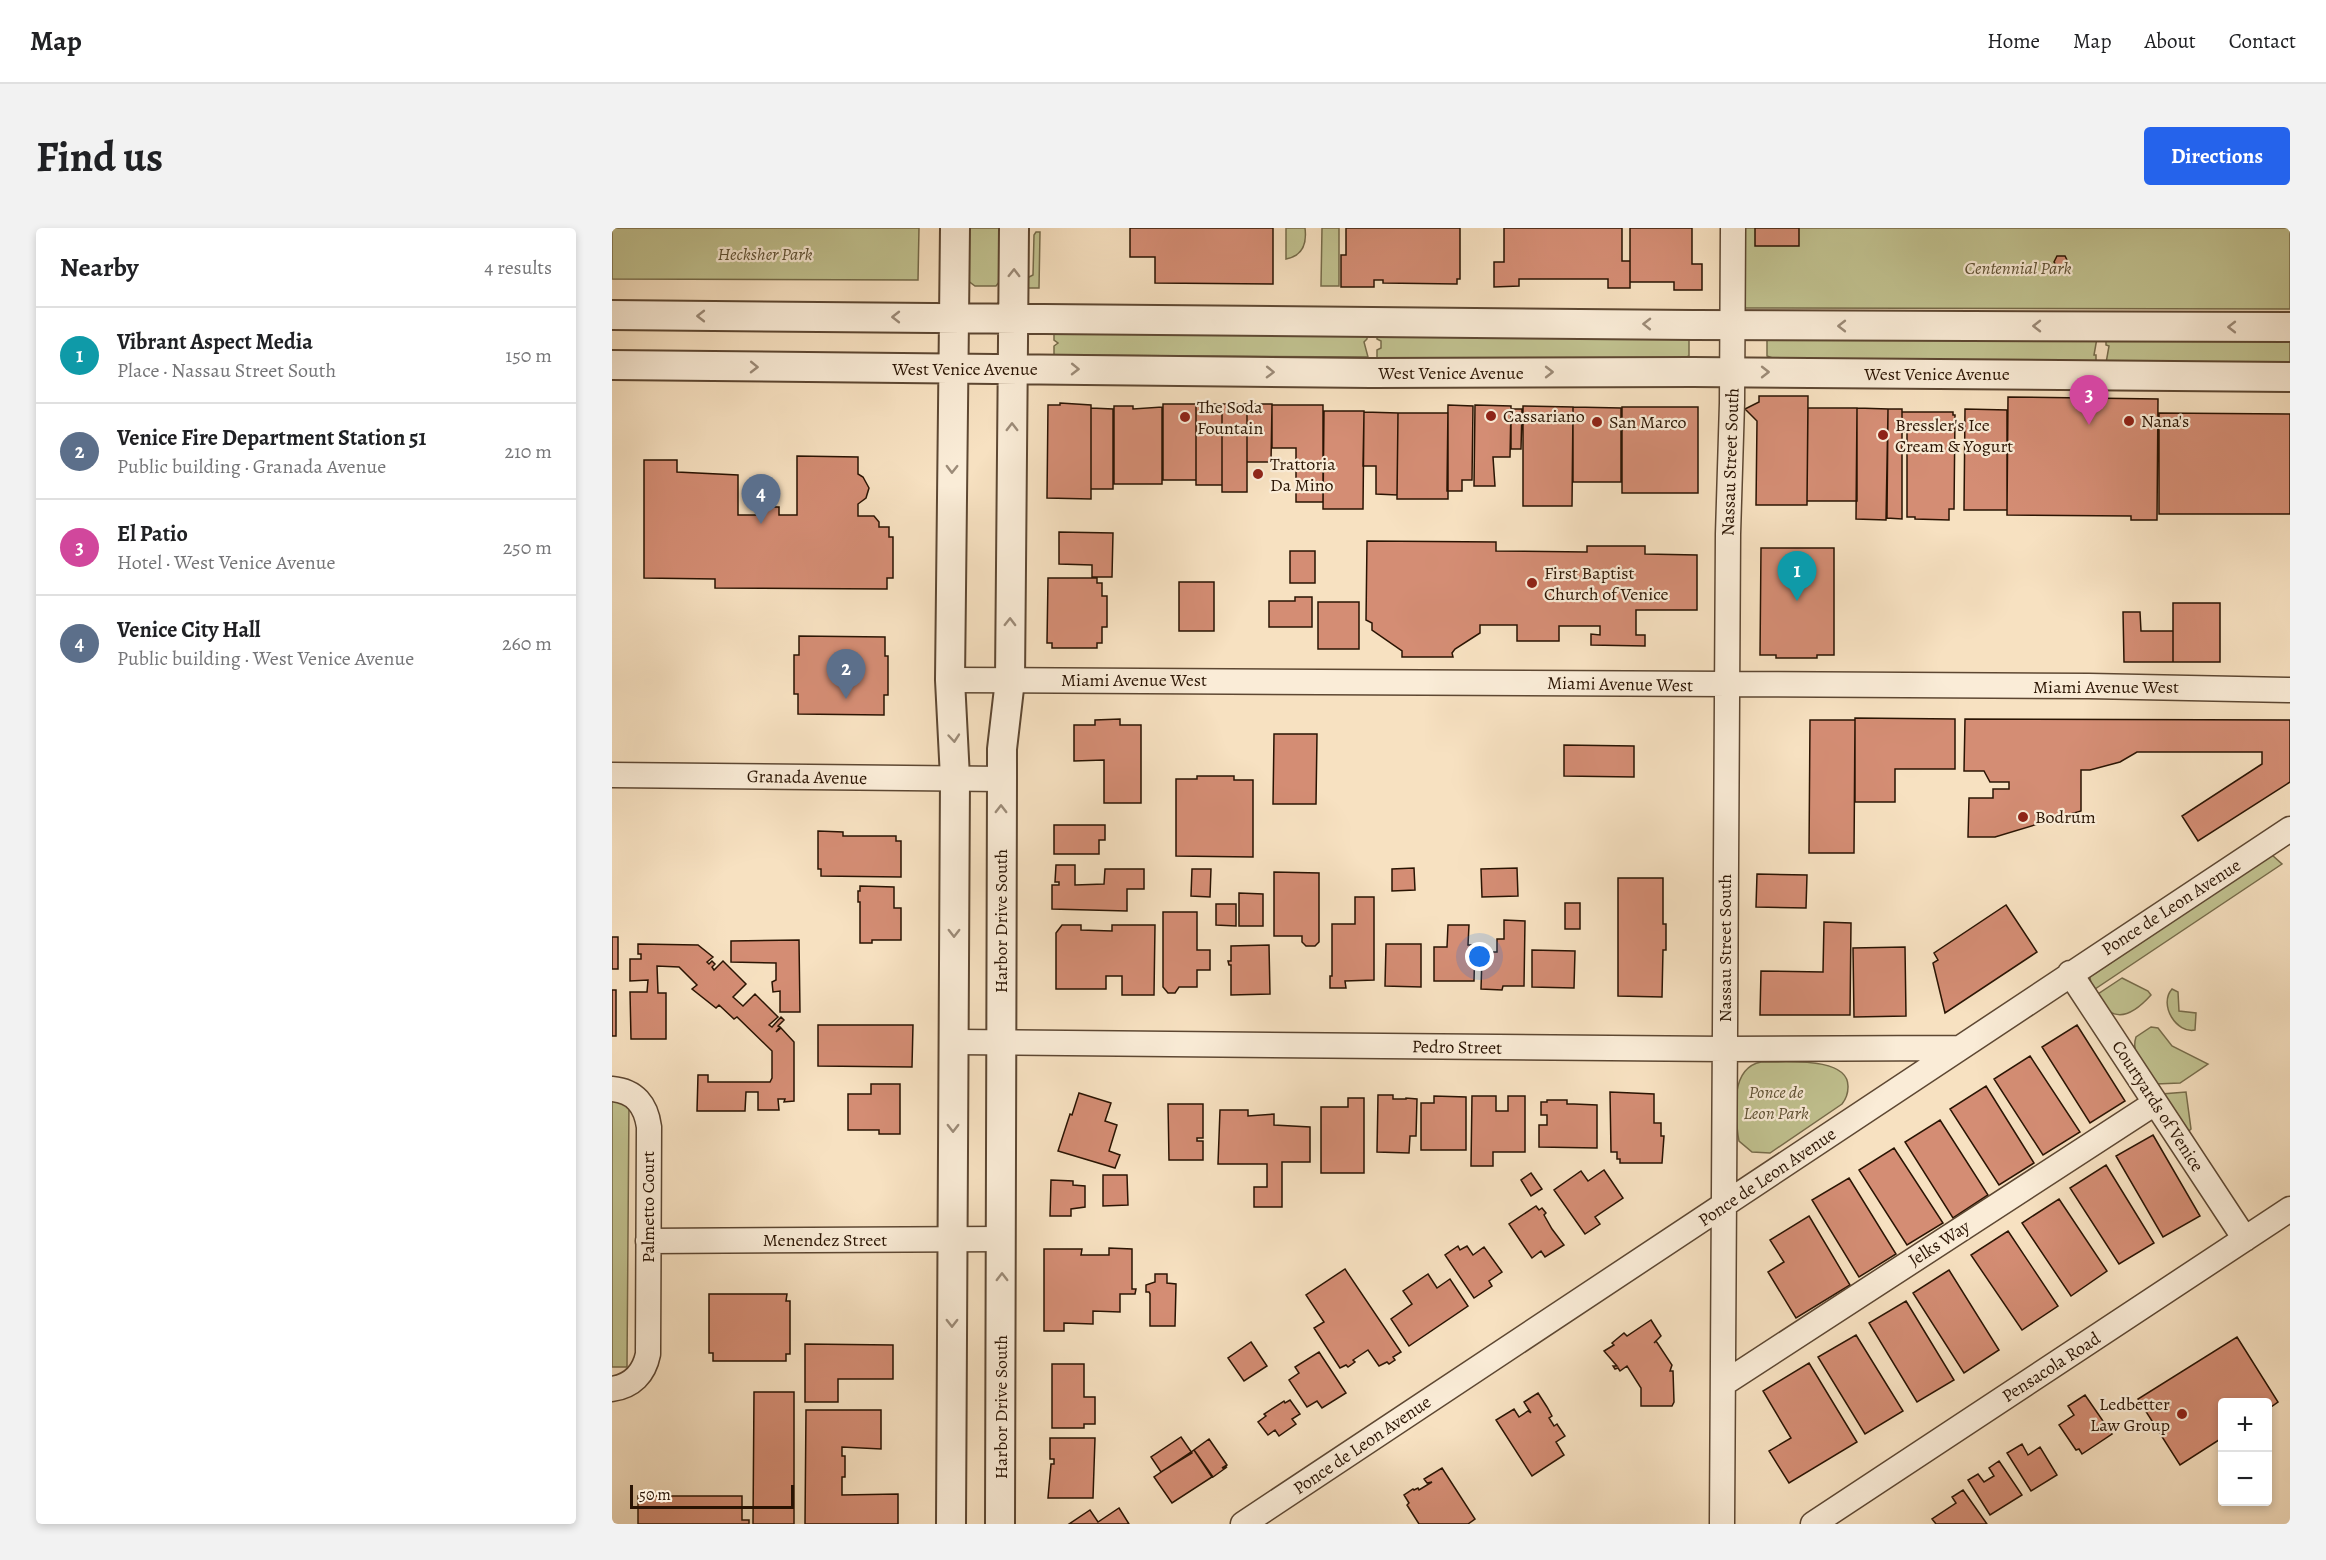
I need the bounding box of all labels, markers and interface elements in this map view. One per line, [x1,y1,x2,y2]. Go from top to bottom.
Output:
text: Map [30,22,82,60]
text: Home [1987,27,2040,55]
text: Map [2073,27,2111,55]
text: About [2144,27,2196,55]
text: Contact [2229,27,2296,55]
button: Directions [2144,127,2290,185]
text: Find us [36,128,163,185]
park label: Hecksher Park [717,242,813,266]
text: Nearby [60,250,139,285]
text: 4 results [484,254,552,281]
park label: Centennial Park [1965,256,2071,280]
one-way arrow [1008,268,1020,277]
one-way arrow [696,310,705,322]
one-way arrow [891,311,900,323]
one-way arrow [1642,318,1651,330]
one-way arrow [1837,319,1846,332]
one-way arrow [2032,320,2041,332]
one-way arrow [2227,321,2236,333]
text: Vibrant Aspect Media [117,327,313,357]
text: 1 [76,342,83,369]
text: 150 m [505,342,552,369]
text: Place · Nassau Street South [117,357,336,384]
street label: West Venice Avenue [891,357,1038,381]
one-way arrow [750,361,759,373]
street label: West Venice Avenue [1377,361,1524,385]
street label: West Venice Avenue [1863,362,2010,386]
one-way arrow [1070,363,1079,376]
one-way arrow [1265,366,1274,378]
one-way arrow [1544,366,1553,378]
one-way arrow [1760,366,1769,378]
pin: 3 [2070,376,2108,425]
street label: Nassau Street South [1715,387,1745,537]
place label: The Soda Fountain [1197,395,1263,440]
place label: Cassariano [1503,404,1585,428]
marker: Cassariano [1484,409,1498,423]
place label: Nana's [2141,409,2189,433]
marker: The Soda Fountain [1178,410,1192,424]
place label: San Marco [1609,410,1687,434]
place label: Bressler's Ice Cream & Yogurt [1895,413,2013,458]
marker: Nana's [2122,414,2136,428]
marker: San Marco [1590,415,1604,429]
one-way arrow [1006,422,1018,431]
text: Venice Fire Department Station 51 [117,423,426,453]
marker: Bressler's Ice Cream & Yogurt [1876,428,1890,442]
text: 2 [75,438,84,465]
text: 210 m [504,438,552,465]
place label: Trattoria Da Mino [1270,452,1336,497]
text: Public building · Granada Avenue [117,453,386,480]
one-way arrow [946,465,958,474]
marker: Trattoria Da Mino [1251,467,1265,481]
pin: 4 [742,474,780,524]
text: El Patio [117,519,188,549]
text: 3 [75,534,84,561]
text: 250 m [503,534,552,561]
text: Hotel · West Venice Avenue [117,549,336,576]
pin: 1 [1778,552,1816,601]
place label: First Baptist Church of Venice [1544,561,1669,606]
marker: First Baptist Church of Venice [1525,576,1539,590]
text: Venice City Hall [117,615,261,645]
one-way arrow [1004,617,1017,626]
text: 4 [75,630,84,657]
text: 260 m [502,630,552,657]
text: Public building · West Venice Avenue [117,645,414,672]
pin: 2 [826,650,866,699]
street label: Miami Avenue West [1061,668,1207,692]
street label: Miami Avenue West [1547,671,1693,697]
street label: Miami Avenue West [2033,675,2179,699]
one-way arrow [947,734,960,743]
street label: Granada Avenue [747,764,867,790]
one-way arrow [995,804,1007,813]
place label: Bodrum [2035,805,2096,829]
marker: Bodrum [2016,810,2030,824]
street label: Harbor Drive South [989,848,1013,993]
street label: Ponce de Leon Avenue [2097,853,2245,961]
street label: Nassau Street South [1713,873,1737,1022]
one-way arrow [948,929,960,938]
your location [1465,942,1494,971]
street label: Pedro Street [1412,1034,1502,1060]
street label: Courtyards of Venice [2106,1036,2210,1176]
park label: Ponce de Leon Park [1743,1080,1809,1125]
street label: Ponce de Leon Avenue [1693,1122,1841,1232]
one-way arrow [947,1124,959,1133]
street label: Palmetto Court [636,1151,660,1263]
street label: Jelks Way [1904,1214,1975,1272]
street label: Menendez Street [763,1228,887,1252]
one-way arrow [996,1272,1008,1281]
one-way arrow [946,1319,958,1328]
street label: Pensacola Road [1997,1326,2105,1408]
street label: Harbor Drive South [989,1334,1013,1479]
street label: Ponce de Leon Avenue [1288,1390,1436,1500]
place label: Ledbetter Law Group [2090,1392,2170,1437]
map controls [2218,1398,2272,1506]
button: + [2218,1398,2272,1452]
marker: Ledbetter Law Group [2175,1407,2189,1421]
button: − [2218,1452,2272,1506]
scale bar [630,1482,794,1510]
text: 50 m [639,1484,671,1506]

